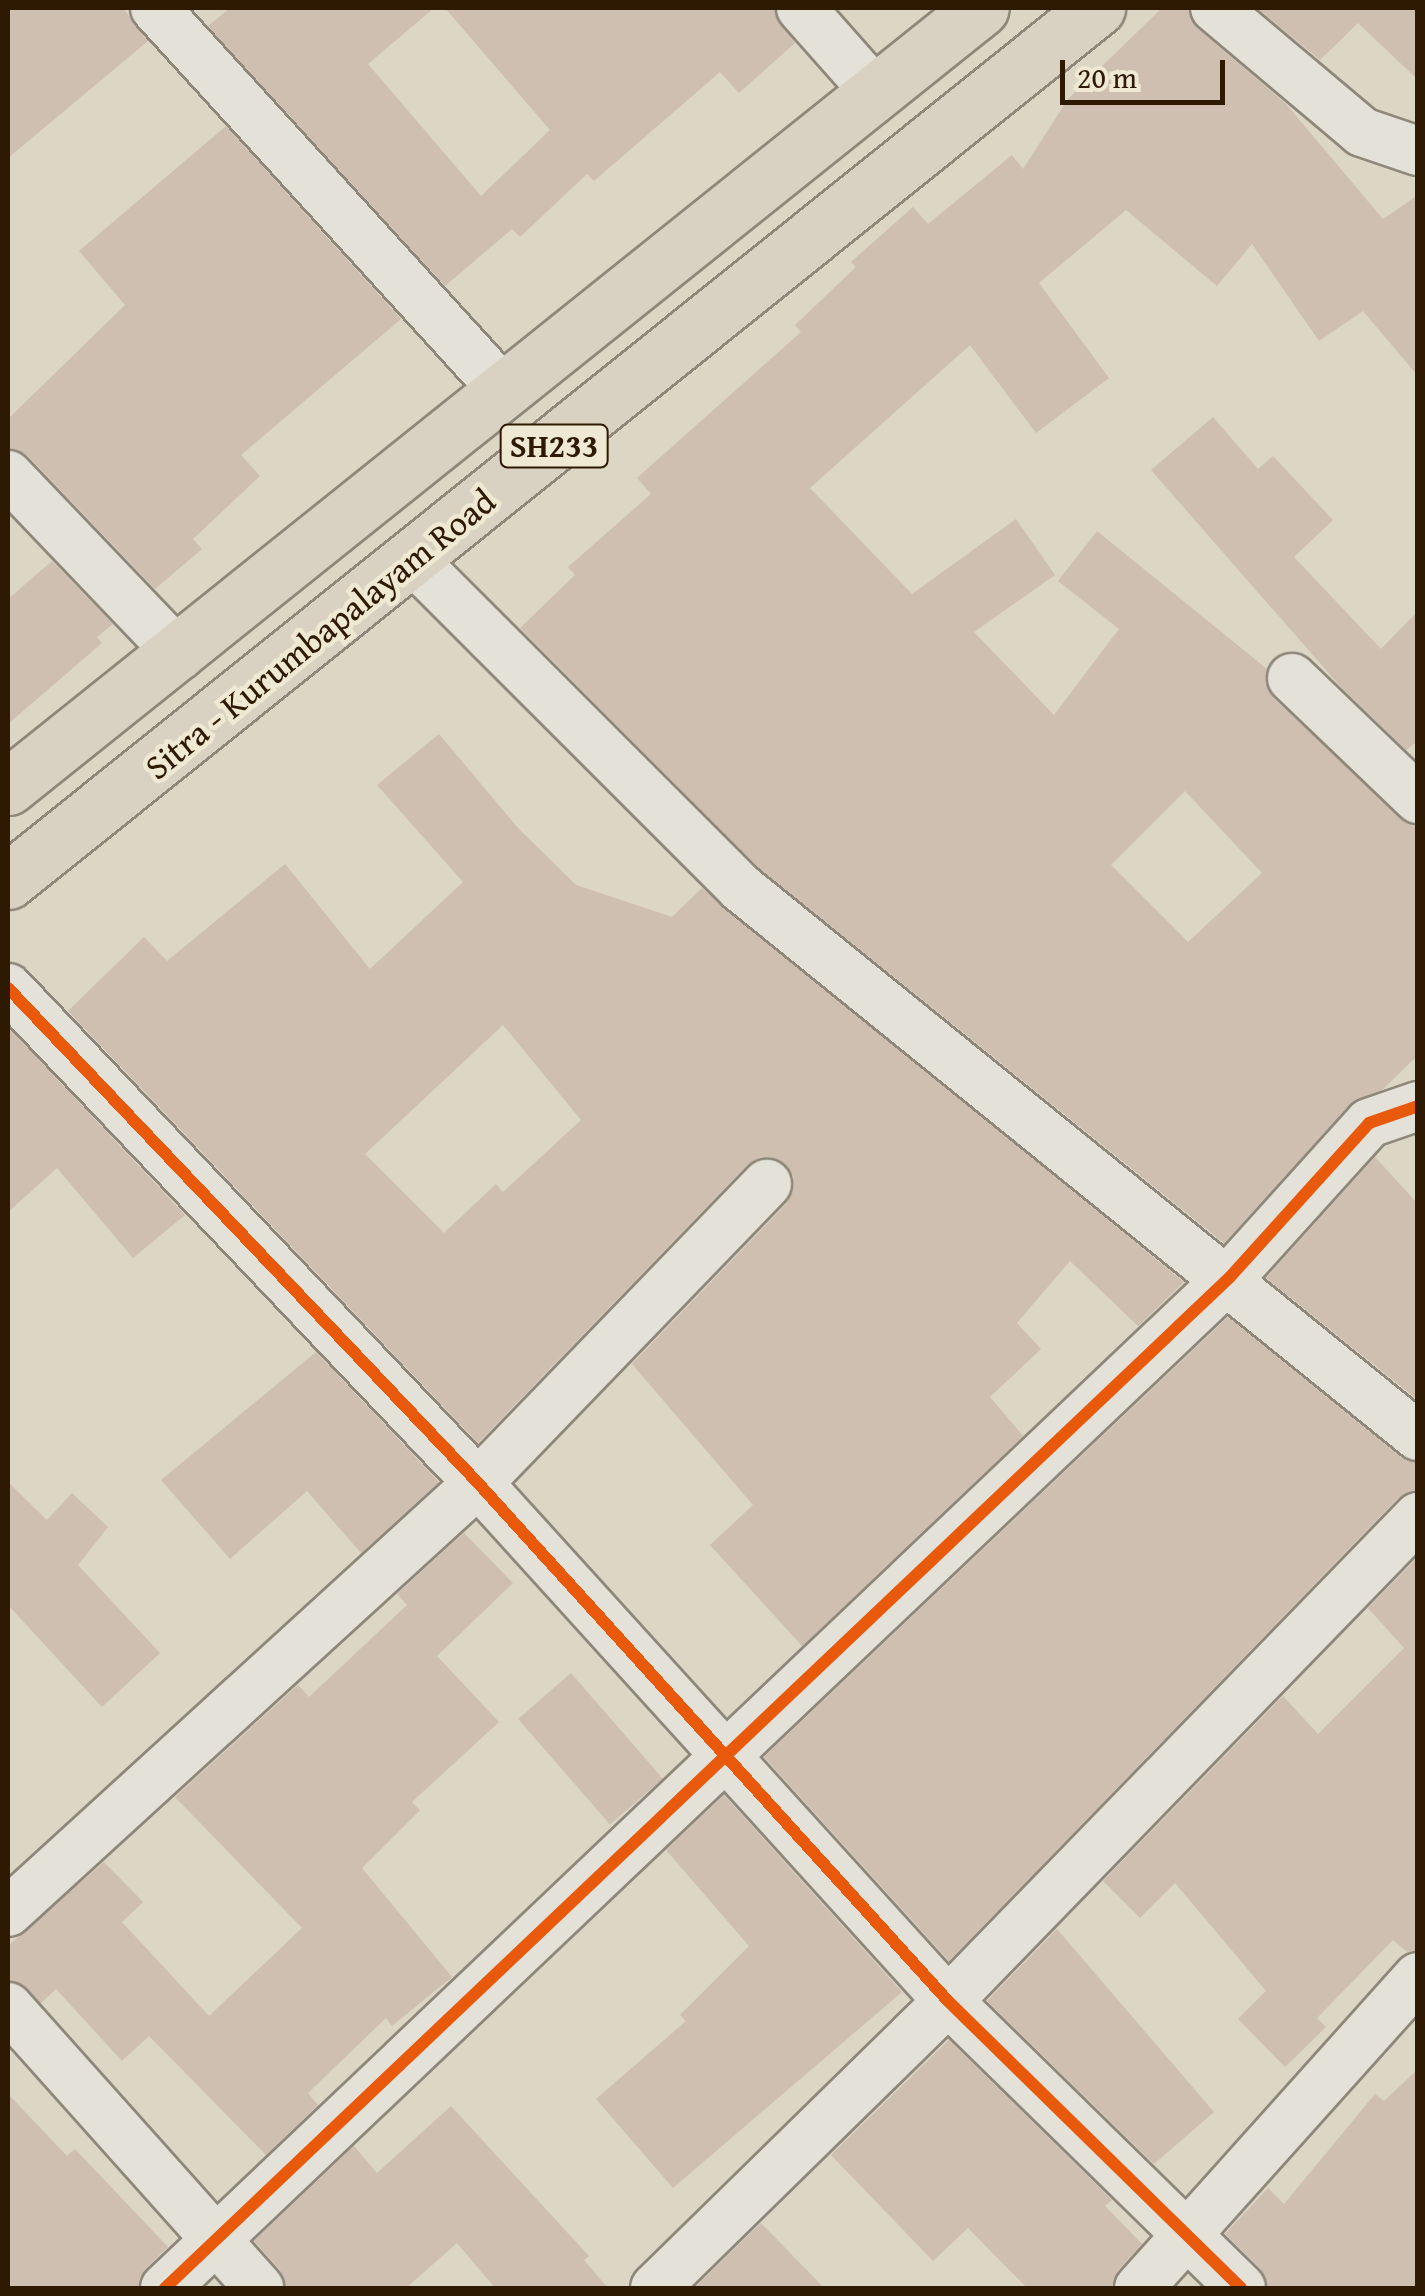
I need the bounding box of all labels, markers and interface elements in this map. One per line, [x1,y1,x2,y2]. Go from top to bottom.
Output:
scale bar [1065,40,1230,102]
text: 20 m [1077,55,1137,99]
road number: SH233 [499,419,609,473]
street label: Sitra - Kurumbapalayam Road [136,480,504,788]

